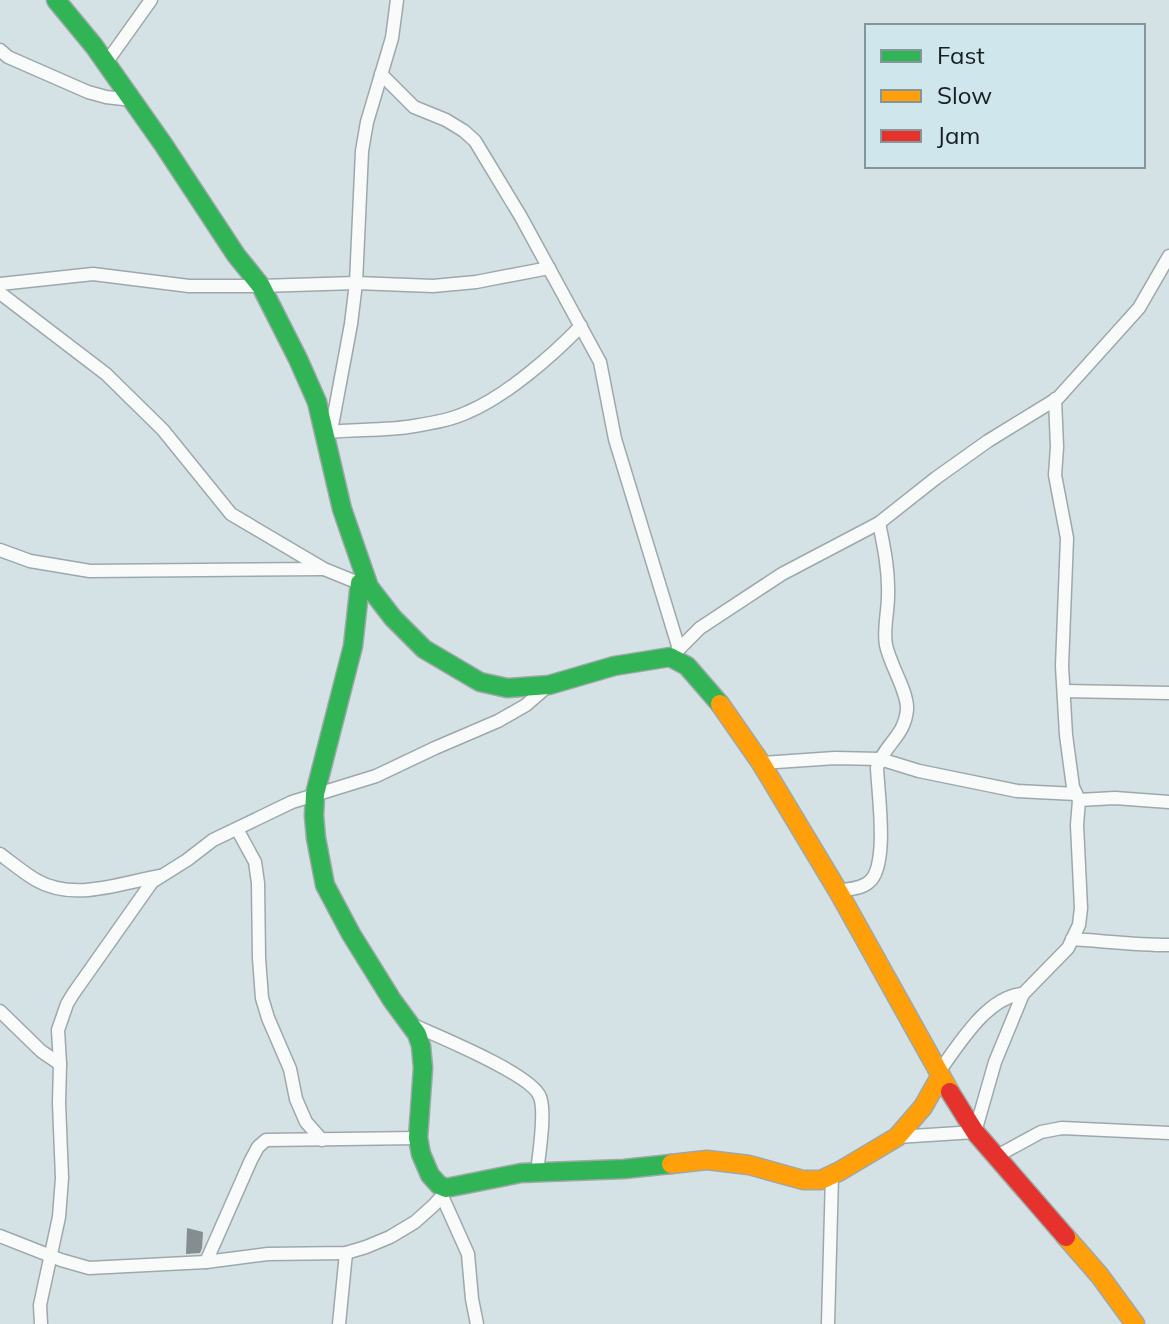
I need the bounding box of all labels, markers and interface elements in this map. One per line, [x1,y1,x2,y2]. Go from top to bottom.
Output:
legend [865,24,1145,168]
text: Fast [937,40,985,70]
text: Slow [937,80,992,110]
text: Jam [937,120,980,150]

